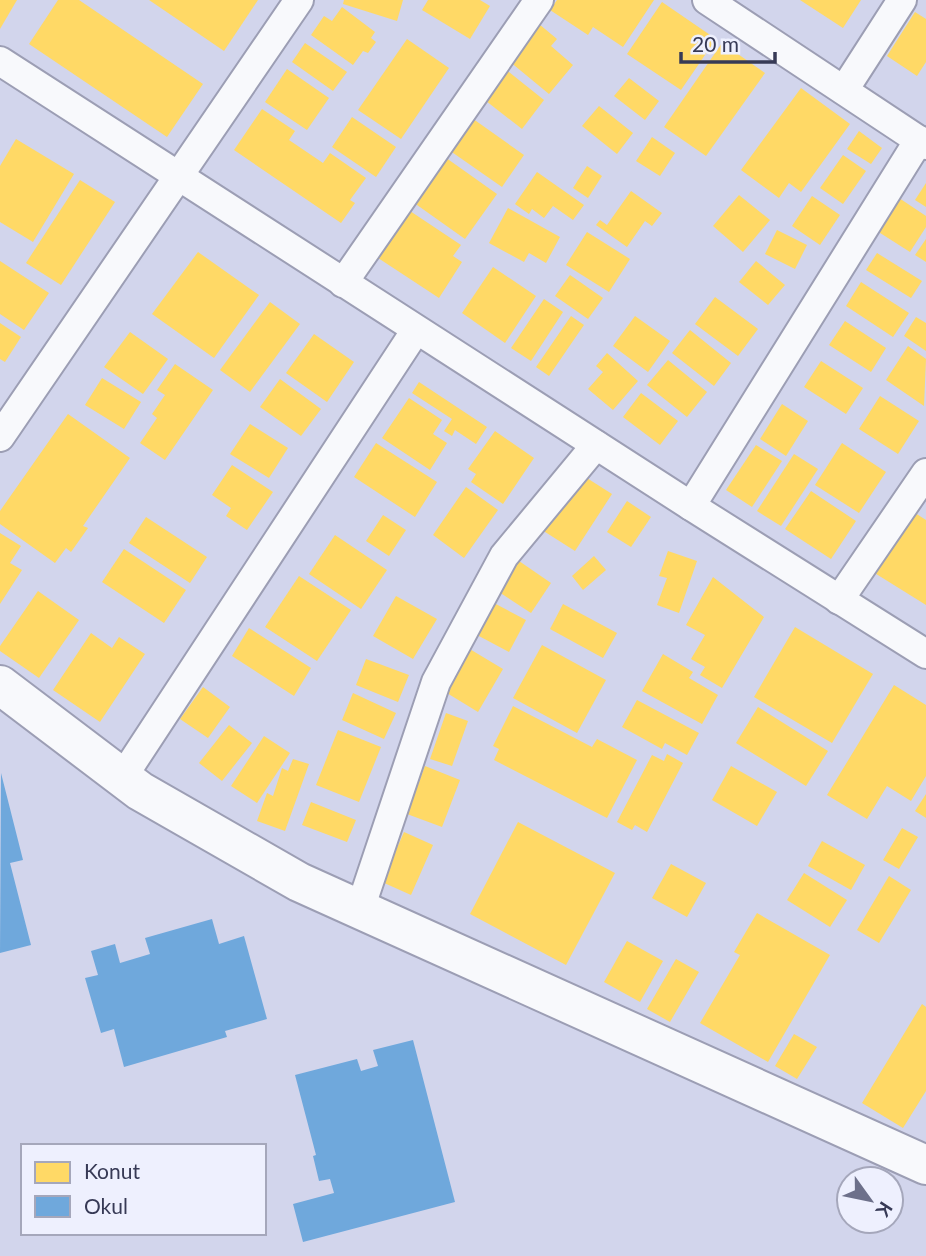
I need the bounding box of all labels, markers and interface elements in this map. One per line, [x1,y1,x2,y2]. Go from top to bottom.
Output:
scale bar [681,21,776,65]
text: 20 m [692,31,739,56]
legend [21,1144,266,1235]
text: Konut [84,1158,140,1183]
north arrow [835,1165,905,1235]
text: Okul [84,1193,128,1218]
text: K [871,1198,898,1222]

